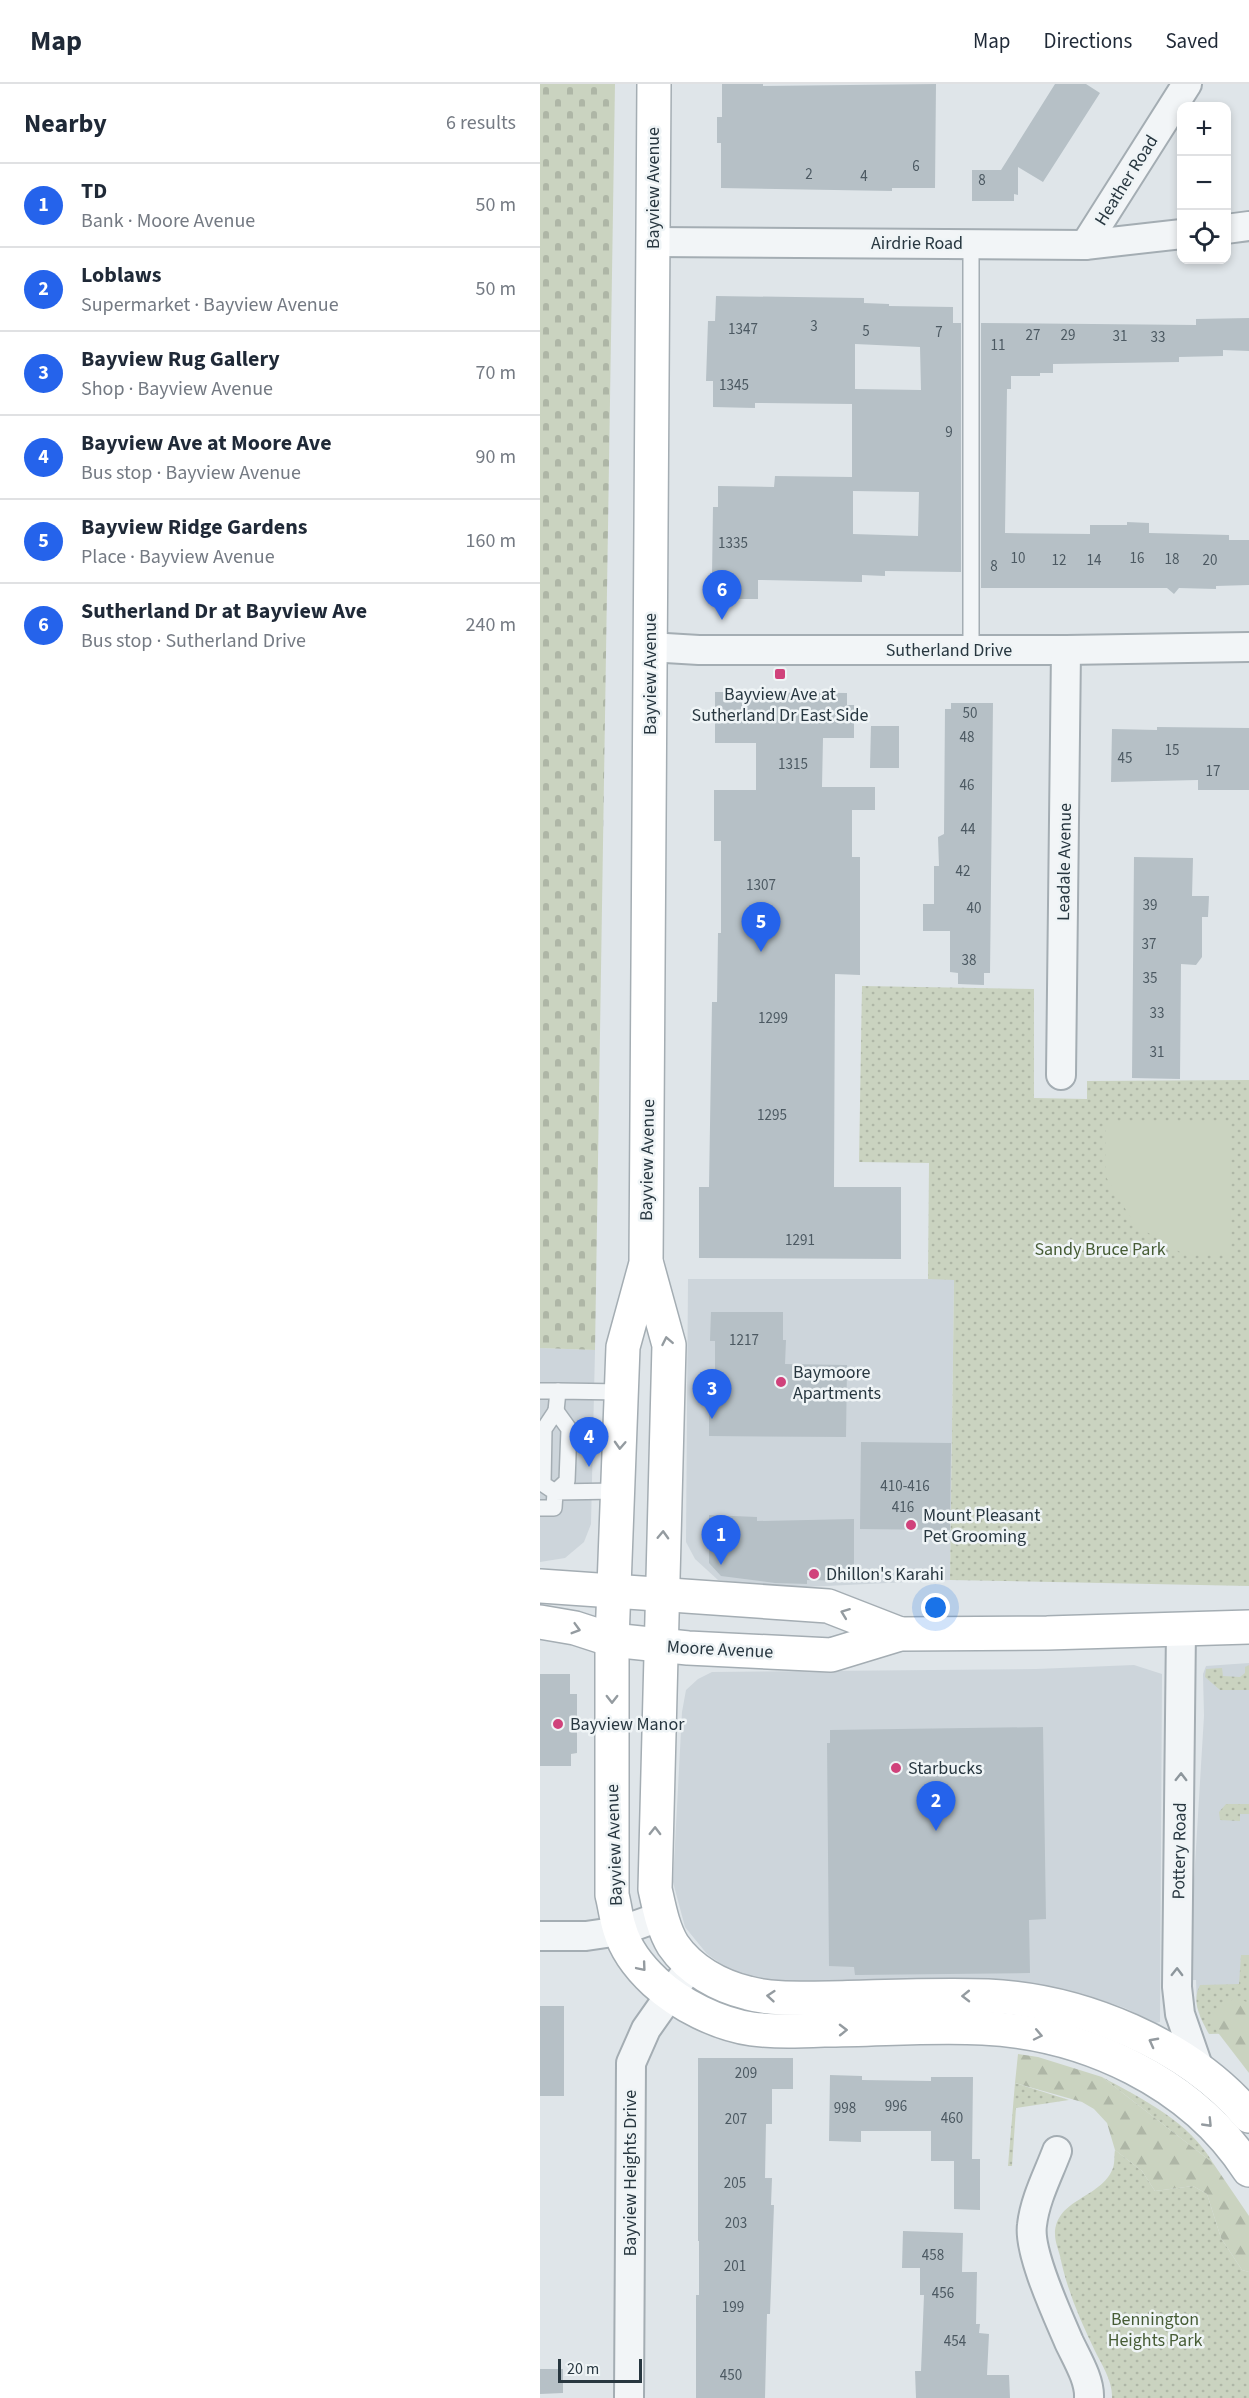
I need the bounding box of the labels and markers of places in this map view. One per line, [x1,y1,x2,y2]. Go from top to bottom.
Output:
pin: 6 [702,570,741,620]
marker: Bayview Ave at Sutherland Dr East Side [773,667,787,681]
place label: Bayview Ave at Sutherland Dr East Side [692,682,868,728]
pin: 5 [742,902,780,952]
place label: Baymoore Apartments [793,1360,881,1406]
pin: 3 [692,1370,732,1419]
marker: Baymoore Apartments [774,1375,788,1389]
pin: 4 [569,1418,608,1467]
place label: Mount Pleasant Pet Grooming [923,1503,1040,1549]
pin: 1 [702,1516,741,1565]
marker: Mount Pleasant Pet Grooming [904,1518,918,1532]
place label: Dhillon's Karahi [826,1562,944,1587]
marker: Dhillon's Karahi [807,1567,821,1581]
place label: Bayview Manor [570,1712,685,1737]
marker: Bayview Manor [551,1717,565,1731]
place label: Starbucks [908,1756,983,1781]
marker: Starbucks [889,1761,903,1775]
pin: 2 [916,1782,956,1831]

